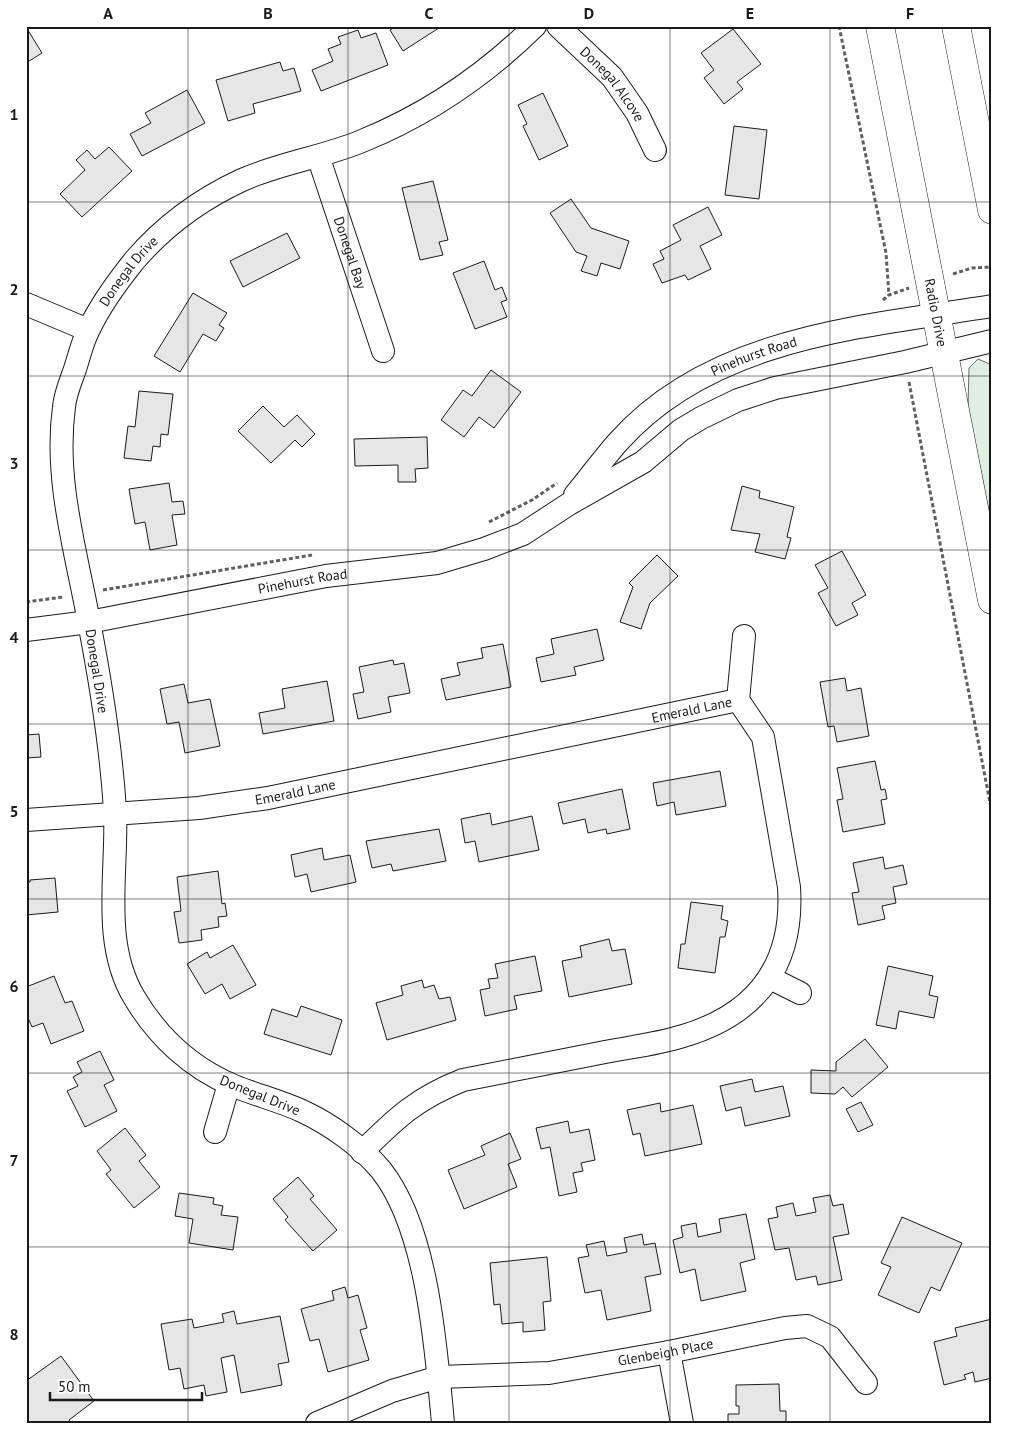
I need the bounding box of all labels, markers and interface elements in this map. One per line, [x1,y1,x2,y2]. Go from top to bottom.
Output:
text: A [103,3,113,23]
text: B [263,3,273,23]
text: C [425,3,434,23]
text: D [584,3,594,23]
text: E [746,3,754,23]
text: F [906,3,914,23]
street label: Donegal Alcove [576,43,649,124]
text: 1 [9,104,19,124]
street label: Donegal Bay [330,214,371,292]
street label: Donegal Drive [95,232,162,310]
street label: Radio Drive [920,277,951,348]
text: 2 [9,279,19,299]
street label: Pinehurst Road [708,332,799,380]
text: 3 [9,453,19,473]
street label: Pinehurst Road [256,565,348,598]
text: 4 [9,627,19,647]
street label: Donegal Drive [81,628,113,714]
street label: Emerald Lane [650,692,734,727]
street label: Emerald Lane [254,775,337,809]
text: 5 [9,801,19,821]
text: 6 [9,976,19,996]
street label: Donegal Drive [217,1071,303,1119]
text: 7 [9,1150,19,1170]
text: 8 [9,1324,19,1344]
street label: Glenbeigh Place [616,1334,715,1370]
scale bar [50,1369,202,1401]
text: 50 m [58,1377,91,1396]

